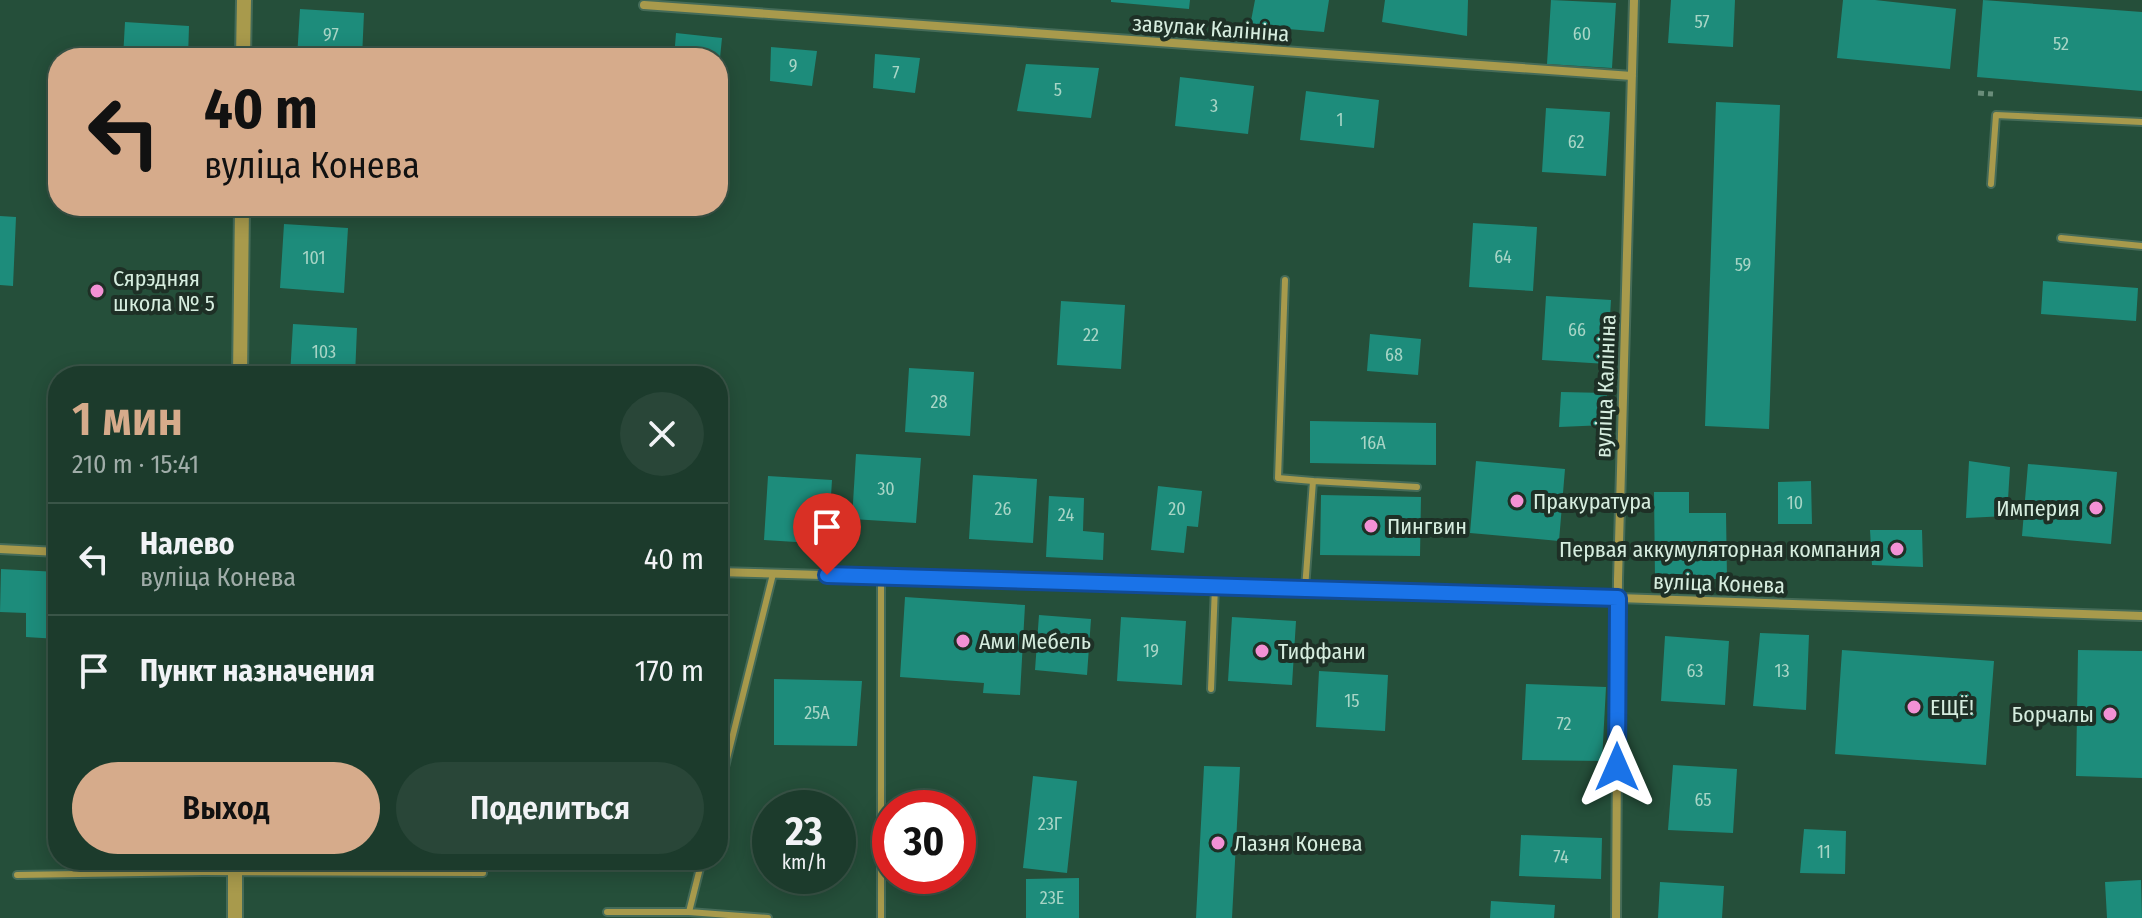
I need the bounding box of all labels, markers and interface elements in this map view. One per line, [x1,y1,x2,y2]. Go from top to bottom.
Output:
street label: завулак Калініна [1132,10,1290,47]
house number: 57 [1694,11,1710,33]
house number: 60 [1573,23,1591,45]
house number: 97 [323,24,339,46]
house number: 52 [2053,33,2069,55]
house number: 9 [789,55,797,77]
house number: 7 [892,62,900,84]
text: 40 m [204,76,318,143]
house number: 5 [1054,79,1062,101]
icon: left [72,80,176,184]
house number: 3 [1210,95,1218,117]
house number: 1 [1336,109,1344,131]
house number: 62 [1568,131,1584,153]
text: вуліца Конева [204,144,420,188]
house number: 64 [1494,246,1512,268]
house number: 101 [303,247,325,269]
house number: 59 [1735,254,1751,276]
place label: Сярэдняя школа № 5 [113,265,215,317]
marker: Сярэдняя школа № 5 [88,282,106,300]
street label: вуліца Калініна [1589,314,1622,458]
house number: 66 [1568,319,1586,341]
house number: 22 [1083,324,1099,346]
house number: 103 [312,341,336,363]
house number: 68 [1385,344,1403,366]
text: 1 мин [72,390,183,448]
house number: 28 [931,391,947,413]
button: close [620,392,704,476]
house number: 16А [1360,432,1386,454]
text: 210 m · 15:41 [72,449,199,480]
house number: 30 [877,478,895,500]
place label: Пракуратура [1533,488,1652,515]
marker: Пракуратура [1508,492,1526,510]
house number: 10 [1787,492,1803,514]
pin [793,493,861,575]
place label: Империя [1996,495,2080,522]
house number: 26 [995,498,1012,520]
house number: 20 [1168,498,1186,520]
marker: Империя [2087,499,2105,517]
house number: 24 [1058,504,1074,526]
icon: arrive [805,505,849,549]
place label: Пингвин [1387,513,1467,540]
marker: Пингвин [1362,517,1380,535]
text: Налево [140,526,235,562]
place label: Первая аккумуляторная компания [1559,536,1881,563]
icon: left [72,537,116,581]
marker: Первая аккумуляторная компания [1888,540,1906,558]
text: 40 m [644,541,704,577]
text: вуліца Конева [140,562,296,593]
street label: вуліца Конева [1653,568,1785,599]
place label: Ами Мебель [979,628,1091,655]
marker: Ами Мебель [954,632,972,650]
place label: Тиффани [1278,638,1366,665]
house number: 19 [1143,640,1159,662]
marker: Тиффани [1253,642,1271,660]
icon: arrive [72,649,116,693]
text: Пункт назначения [140,653,375,689]
text: 170 m [635,653,704,689]
house number: 63 [1687,660,1703,682]
house number: 13 [1774,660,1790,682]
house number: 15 [1344,690,1360,712]
place label: ЕЩЁ! [1930,694,1974,721]
marker: ЕЩЁ! [1905,698,1923,716]
place label: Борчалы [2012,701,2094,728]
house number: 25А [804,702,830,724]
marker: Борчалы [2101,705,2119,723]
house number: 72 [1556,713,1572,735]
position arrow [1575,725,1659,809]
button: Выход [72,762,380,854]
button: Поделиться [396,762,704,854]
house number: 65 [1694,789,1712,811]
speed limit sign: 30 [872,790,976,894]
text: 23 [785,808,823,856]
house number: 23Г [1038,813,1063,835]
place label: Лазня Конева [1234,830,1363,857]
marker: Лазня Конева [1209,834,1227,852]
house number: 11 [1817,841,1831,863]
house number: 74 [1553,846,1569,868]
text: km/h [782,850,826,874]
house number: 23Е [1040,887,1064,909]

